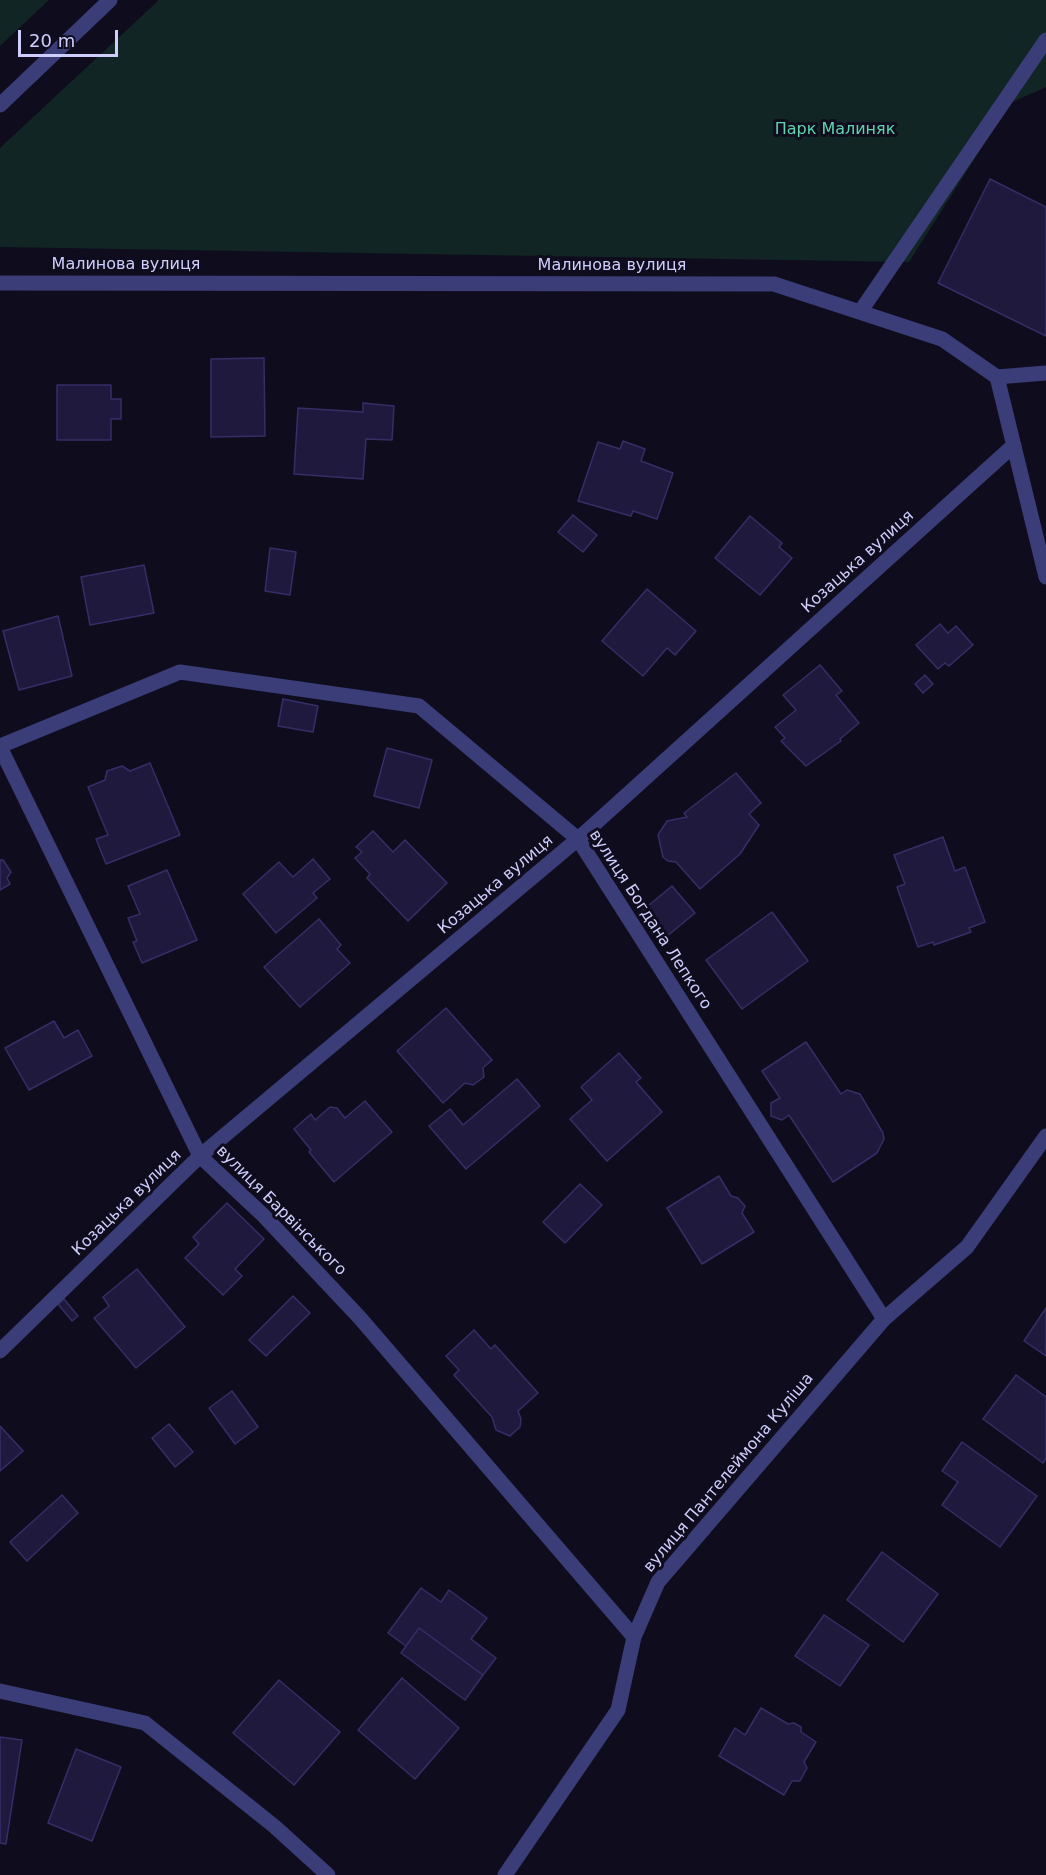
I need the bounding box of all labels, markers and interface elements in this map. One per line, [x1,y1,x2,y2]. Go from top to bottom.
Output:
scale bar [21,18,122,56]
text: 20 m [29,30,75,51]
park label: Парк Малиняк [775,120,895,140]
street label: Малинова вулиця [52,255,200,275]
street label: Малинова вулиця [538,256,686,276]
street label: Козацька вулиця [798,507,918,617]
street label: вулиця Богдана Лепкого [585,827,715,1013]
street label: Козацька вулиця [435,831,557,939]
street label: вулиця Барвінського [212,1142,350,1280]
street label: Козацька вулиця [68,1146,186,1260]
street label: вулиця Пантелеймона Куліша [640,1369,818,1577]

